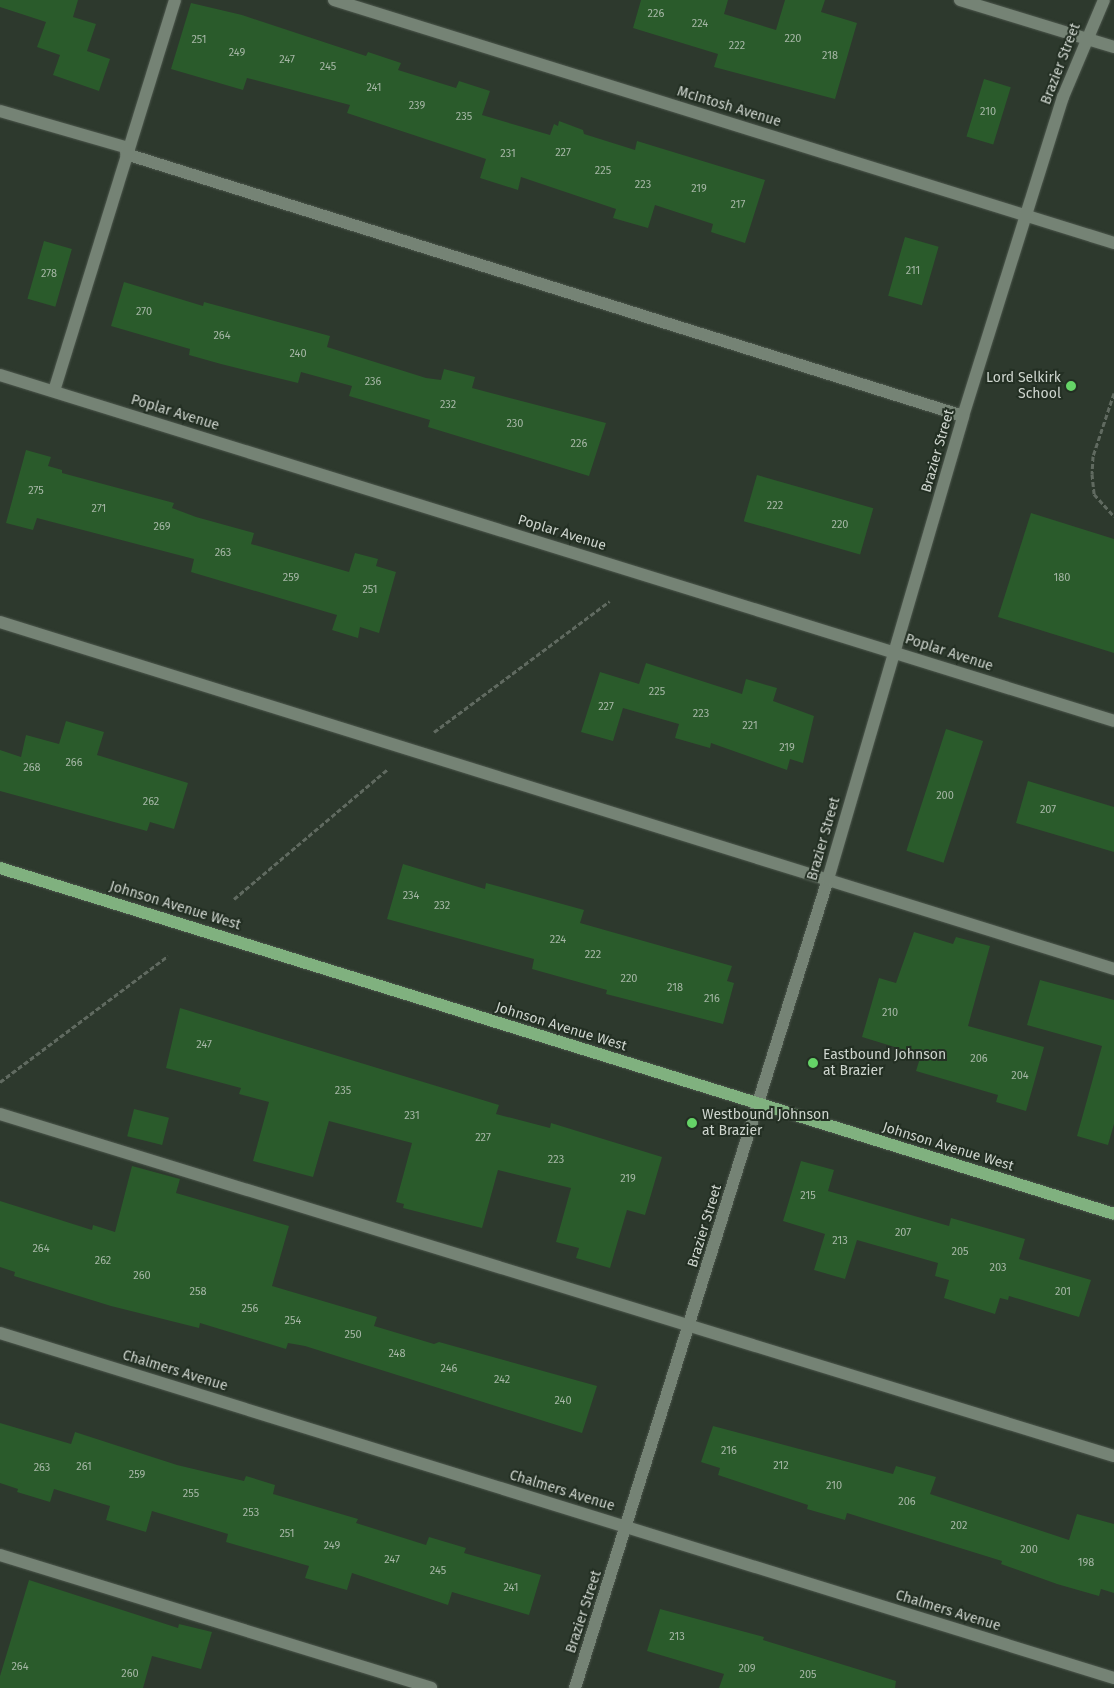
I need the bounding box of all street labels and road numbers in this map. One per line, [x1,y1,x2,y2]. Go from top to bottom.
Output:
street label: Brazier Street [1038,21,1084,107]
street label: McIntosh Avenue [675,83,783,131]
street label: Poplar Avenue [129,392,221,434]
street label: Brazier Street [918,407,958,495]
street label: Poplar Avenue [516,512,608,554]
street label: Poplar Avenue [903,631,995,675]
street label: Brazier Street [804,795,844,883]
street label: Johnson Avenue West [107,878,243,934]
street label: Johnson Avenue West [493,999,629,1055]
street label: Johnson Avenue West [880,1119,1016,1175]
street label: Brazier Street [684,1183,726,1269]
street label: Chalmers Avenue [120,1347,230,1395]
street label: Chalmers Avenue [507,1467,617,1515]
street label: Brazier Street [563,1569,605,1655]
street label: Chalmers Avenue [893,1587,1003,1635]

